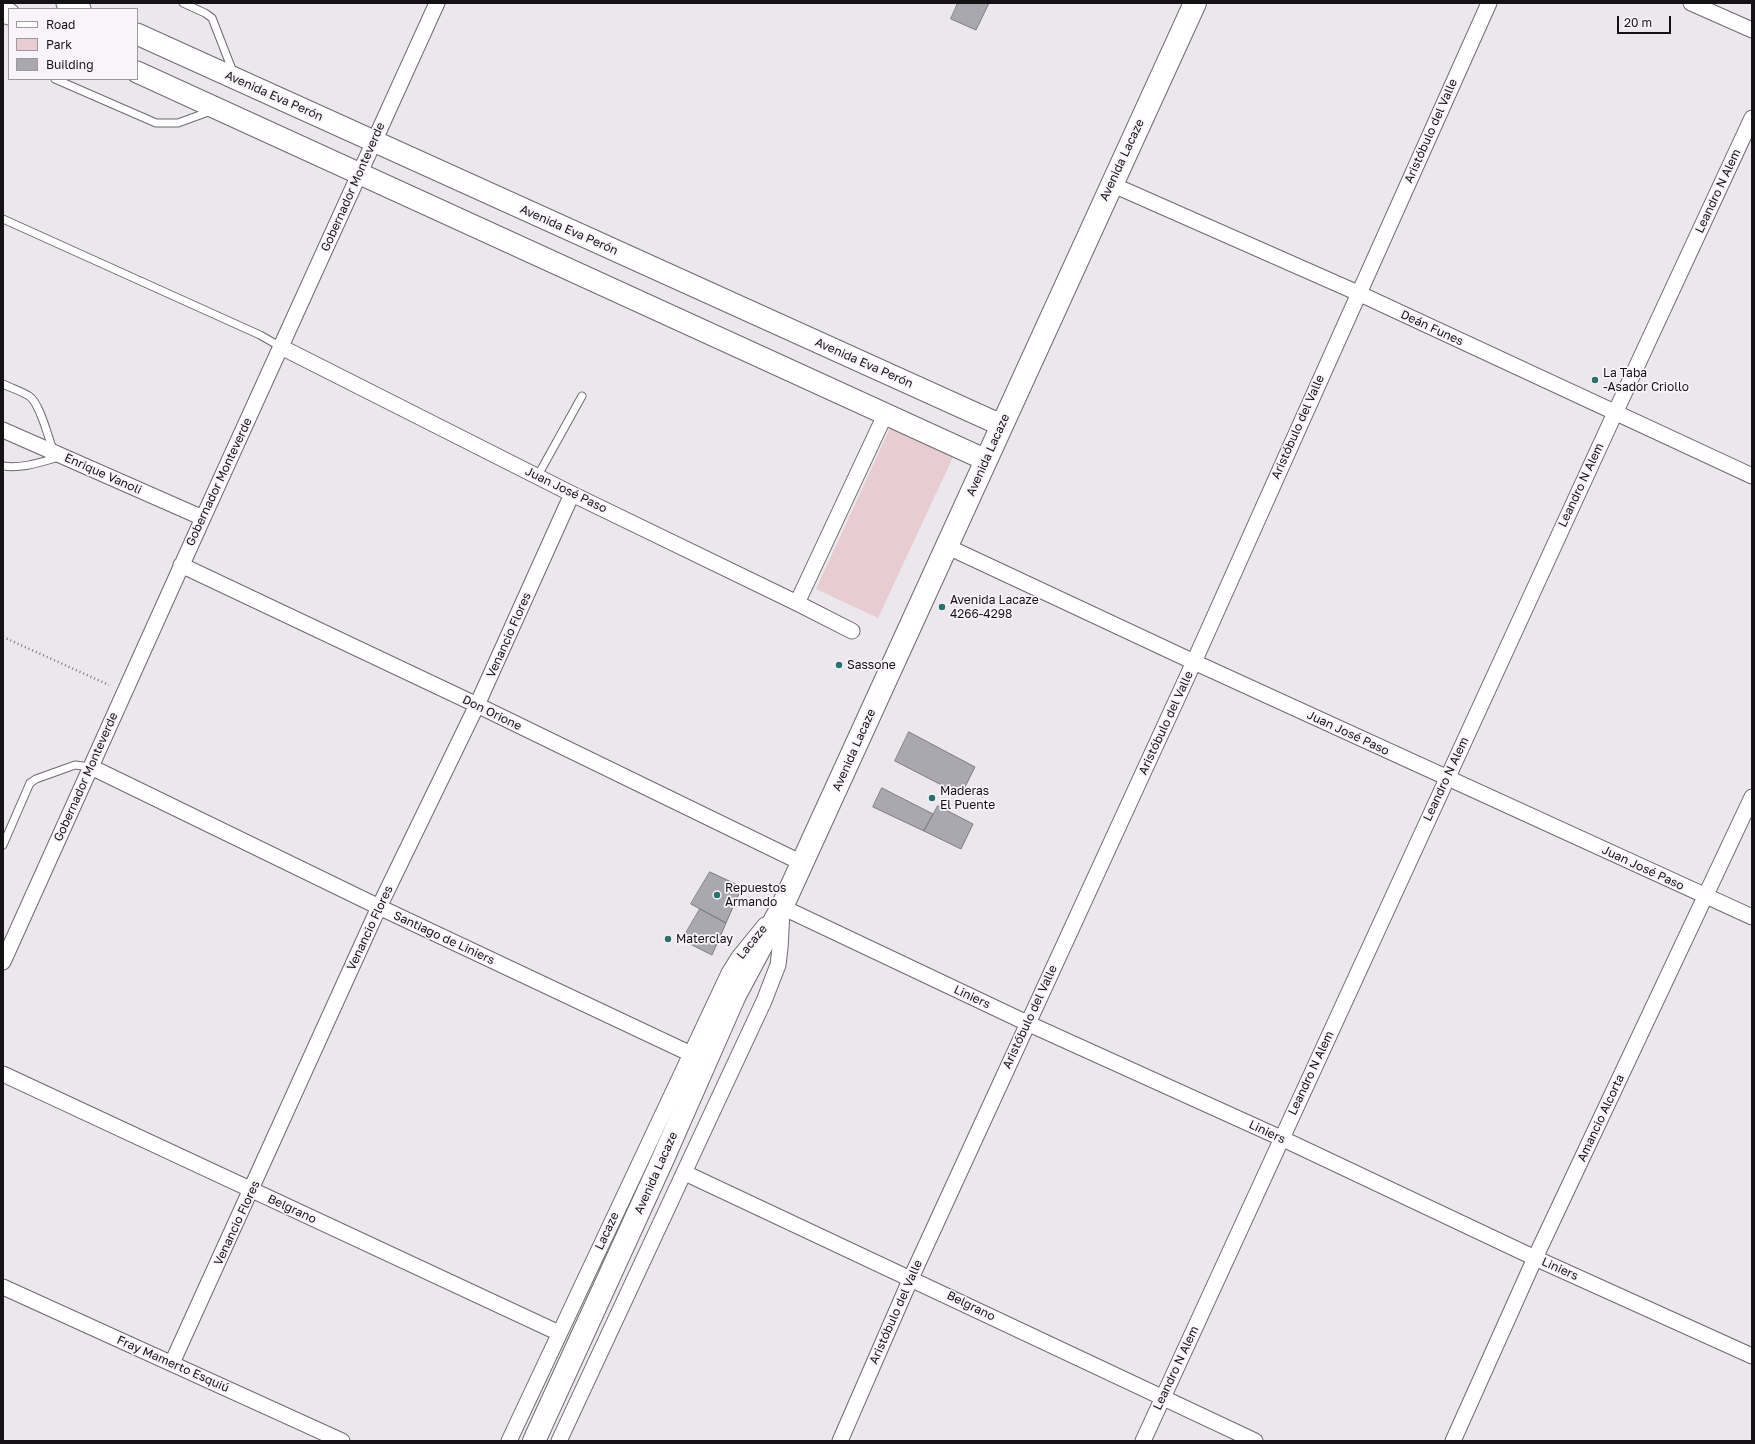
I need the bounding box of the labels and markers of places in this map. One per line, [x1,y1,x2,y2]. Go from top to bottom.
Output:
place label: La Taba -Asador Criollo [1603,366,1689,394]
marker: La Taba -Asador Criollo [1590,375,1600,385]
place label: Avenida Lacaze 4266-4298 [950,593,1039,621]
marker: Avenida Lacaze 4266-4298 [937,602,947,612]
place label: Sassone [847,658,896,672]
marker: Sassone [834,660,844,670]
place label: Maderas El Puente [940,784,995,812]
marker: Maderas El Puente [927,793,937,803]
place label: Repuestos Armando [725,881,786,909]
marker: Repuestos Armando [712,890,722,900]
place label: Materclay [676,932,733,946]
marker: Materclay [663,934,673,944]

